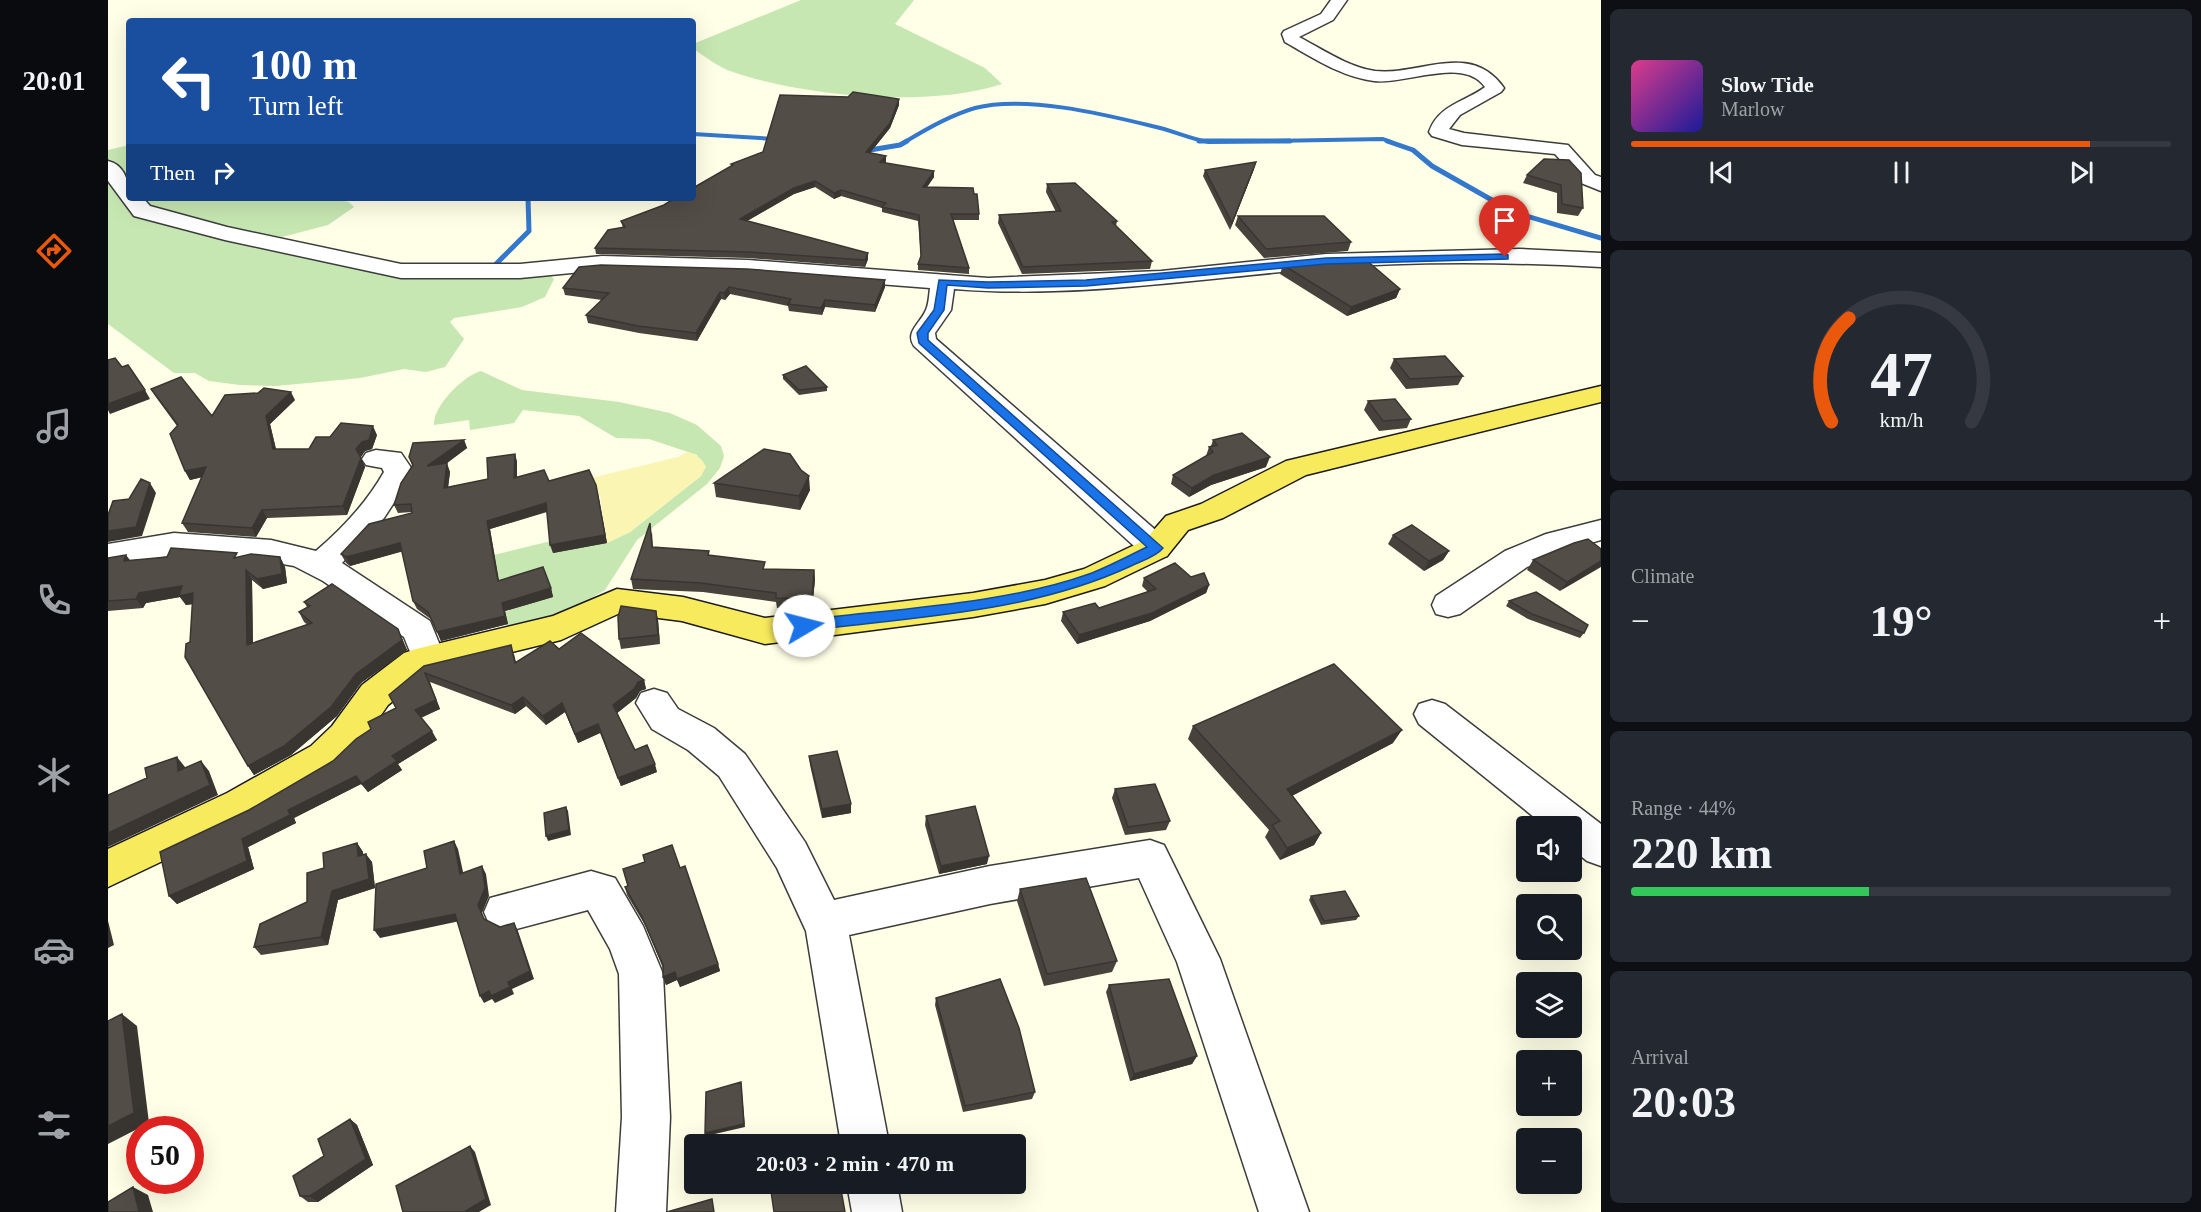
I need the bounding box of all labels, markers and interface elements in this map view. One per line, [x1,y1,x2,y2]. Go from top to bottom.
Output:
icon: left [150,42,228,120]
text: 100 m [249,42,358,88]
text: 20:01 [23,66,86,96]
text: Slow Tide [1721,72,1814,97]
text: Turn left [249,91,343,121]
text: Marlow [1721,98,1784,120]
icon: right [207,156,240,189]
icon: previous [1705,156,1738,189]
icon: pause [1885,156,1918,189]
icon: next [2065,156,2098,189]
text: Then [150,160,195,185]
pin [1479,195,1530,257]
icon: arrive [1488,204,1521,237]
icon: directions [33,230,75,272]
text: 47 [1870,341,1932,410]
icon: music [33,405,75,447]
text: km/h [1879,409,1923,433]
text: Climate [1631,565,1694,587]
icon: phone [33,579,75,621]
position arrow [772,594,836,658]
text: 19° [1870,596,1933,646]
text: − [1631,603,1650,639]
text: + [2152,603,2171,639]
icon: climate [33,754,75,796]
text: Range · 44% [1631,797,1735,819]
map controls [1516,816,1582,1194]
button: sound [1516,816,1582,882]
text: 220 km [1631,828,1772,878]
button: search [1516,894,1582,960]
icon: car [33,929,75,971]
button: layers [1516,972,1582,1038]
text: Arrival [1631,1046,1689,1068]
button: + [1516,1050,1582,1116]
text: 20:03 [1631,1077,1736,1127]
icon: filters [33,1104,75,1146]
speed limit sign: 50 [126,1116,204,1194]
button: − [1516,1128,1582,1194]
text: 20:03 · 2 min · 470 m [756,1151,954,1176]

